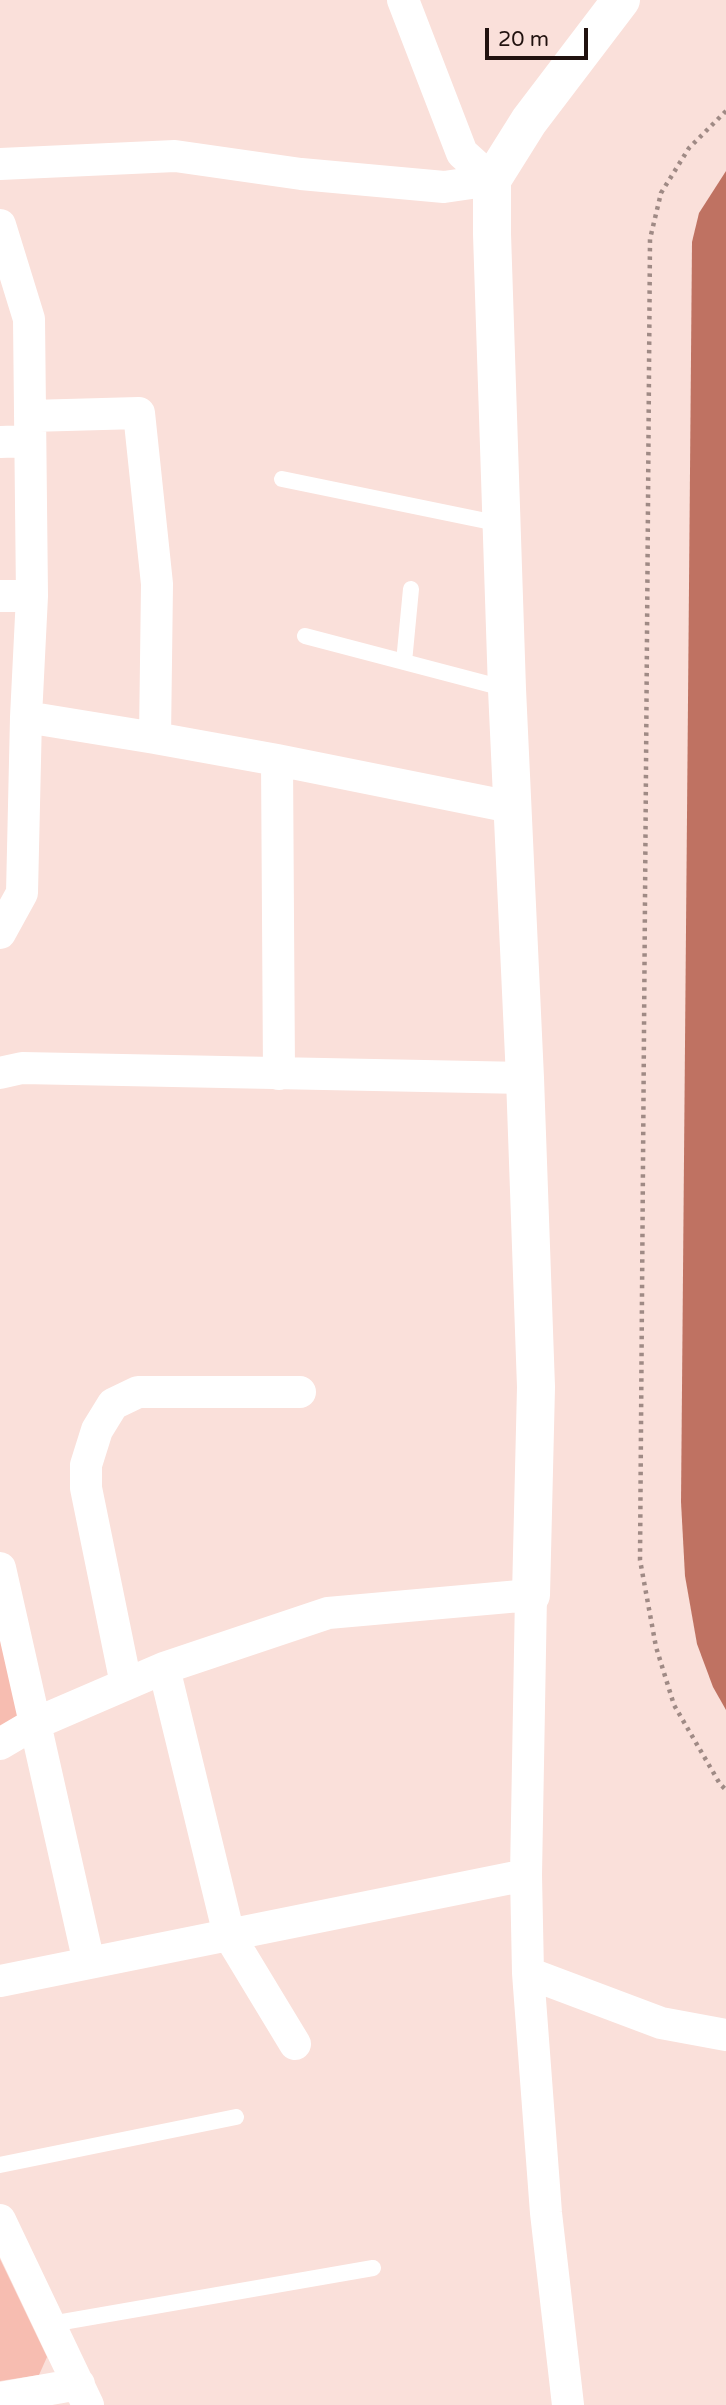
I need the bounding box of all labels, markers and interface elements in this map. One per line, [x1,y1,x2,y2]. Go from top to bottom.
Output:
scale bar [488,14,591,58]
text: 20 m [498,27,549,52]

